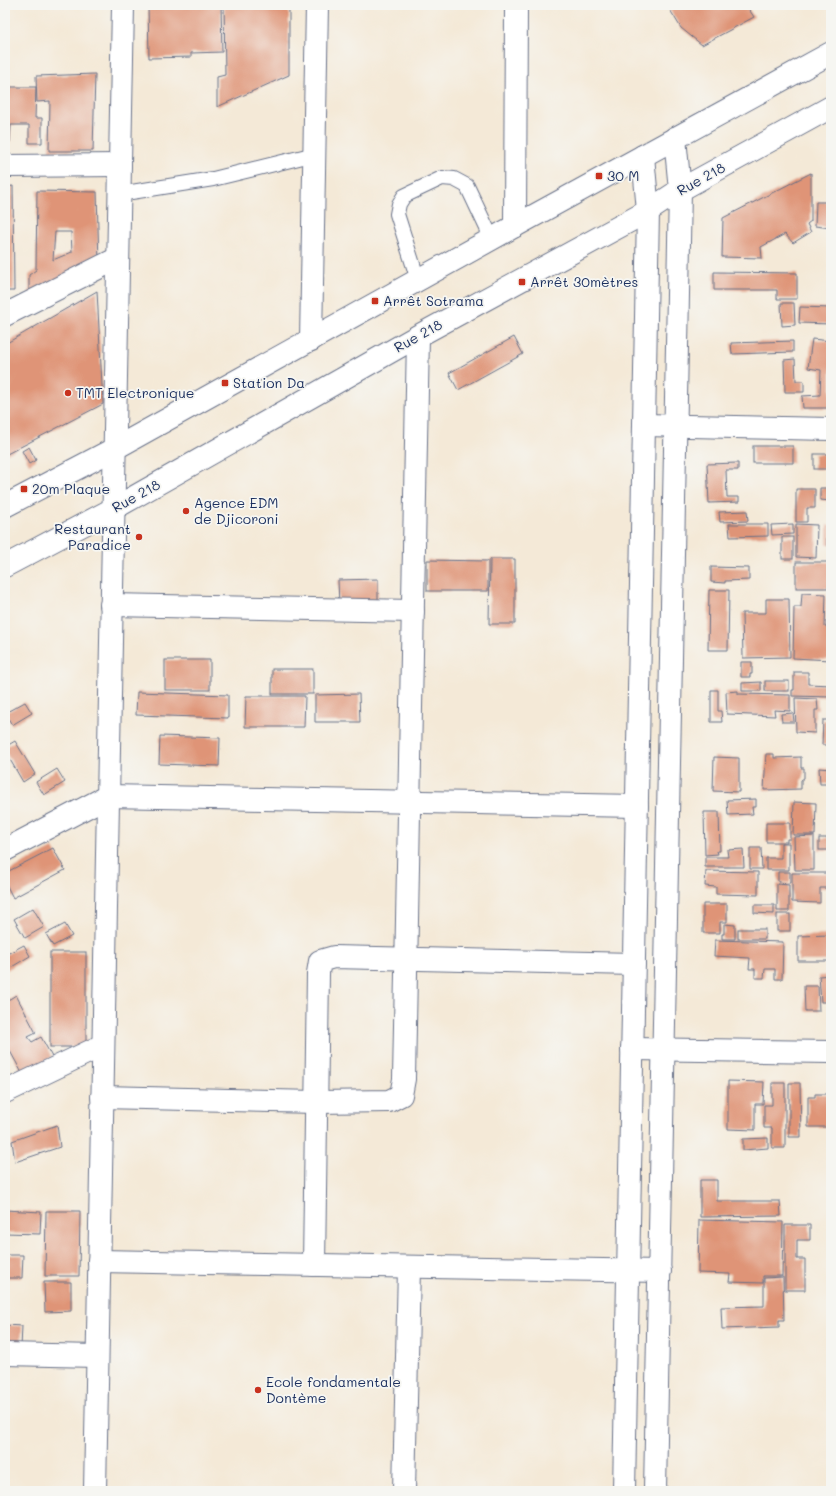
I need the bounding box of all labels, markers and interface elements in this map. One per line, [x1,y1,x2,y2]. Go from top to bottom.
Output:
street label: Rue 218 [673,158,728,200]
place label: 30 M [607,166,639,185]
marker: 30 M [594,171,604,181]
place label: Arrêt 30mètres [530,272,638,291]
marker: Arrêt 30mètres [517,277,527,287]
place label: Arrêt Sotrama [383,291,484,310]
marker: Arrêt Sotrama [370,296,380,306]
street label: Rue 218 [390,315,445,357]
place label: Station Da [233,373,305,392]
marker: Station Da [220,378,230,388]
place label: TMT Electronique [76,383,195,402]
marker: TMT Electronique [63,388,73,398]
street label: Rue 218 [108,475,163,517]
place label: 20m Plaque [32,479,110,498]
marker: 20m Plaque [19,484,29,494]
place label: Agence EDM de Djicoroni [194,493,279,528]
marker: Agence EDM de Djicoroni [181,506,191,516]
place label: Restaurant Paradice [54,519,131,554]
marker: Restaurant Paradice [134,532,144,542]
place label: Ecole fondamentale Dontème [266,1372,401,1407]
marker: Ecole fondamentale Dontème [253,1385,263,1395]

